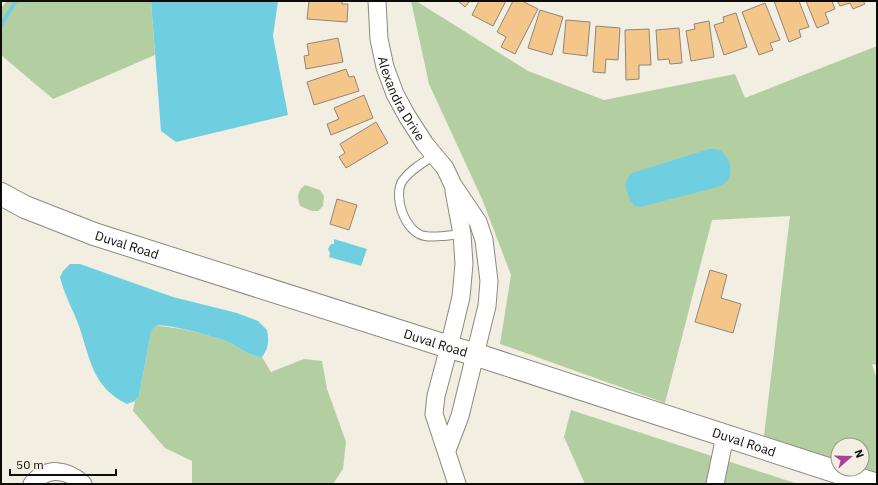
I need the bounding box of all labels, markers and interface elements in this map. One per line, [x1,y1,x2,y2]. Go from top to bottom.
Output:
street label: Alexandra Drive [374,55,429,144]
street label: Duval Road [93,227,161,263]
street label: Duval Road [402,325,469,361]
street label: Duval Road [710,424,778,461]
north arrow [830,437,870,477]
text: N [851,447,867,460]
scale bar [10,451,116,477]
text: 50 m [16,457,44,472]

